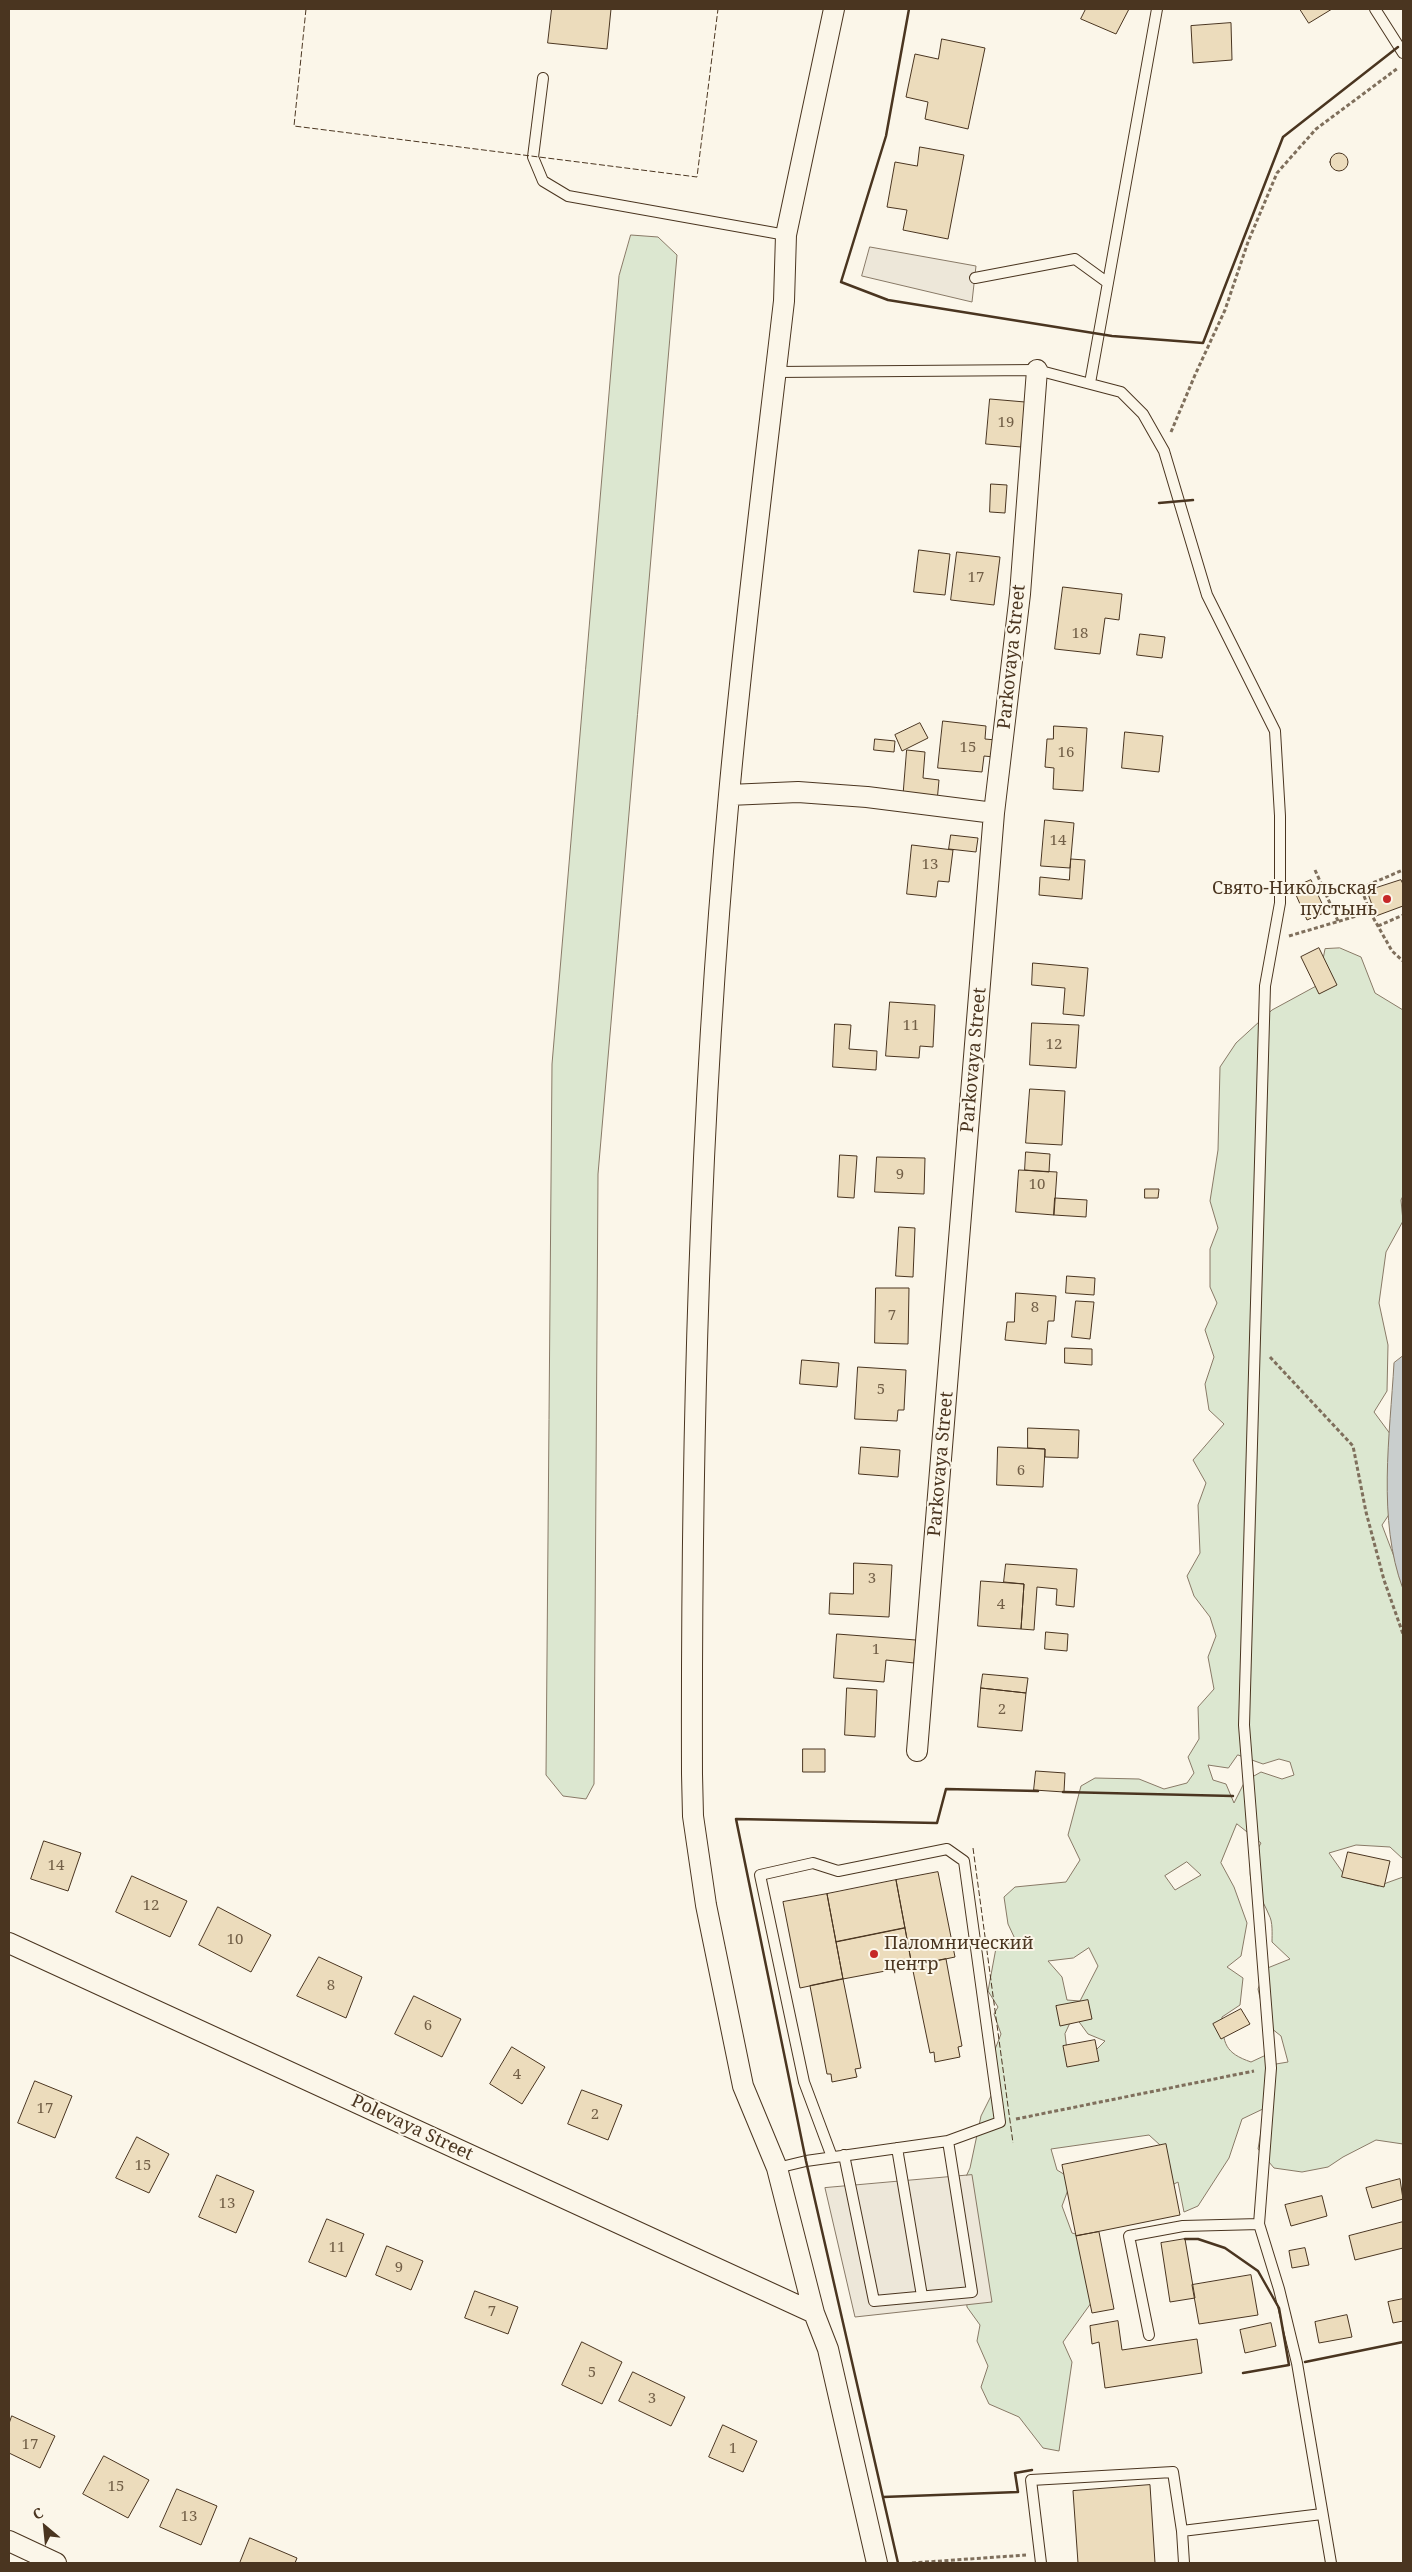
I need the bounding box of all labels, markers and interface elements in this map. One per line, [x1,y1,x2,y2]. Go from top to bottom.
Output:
house number: 19 [998,414,1014,432]
house number: 17 [968,569,984,587]
street label: Parkovaya Street [994,584,1030,730]
house number: 18 [1072,625,1088,643]
house number: 15 [960,739,976,757]
house number: 16 [1058,744,1074,762]
house number: 14 [1050,832,1066,850]
house number: 13 [922,856,938,874]
place label: Свято-Никольская пустынь [1212,878,1377,921]
marker: Свято-Никольская пустынь [1381,893,1393,905]
street label: Parkovaya Street [957,987,991,1133]
house number: 11 [903,1017,919,1035]
house number: 12 [1046,1036,1062,1054]
house number: 9 [896,1166,904,1184]
house number: 10 [1029,1176,1045,1194]
house number: 8 [1031,1299,1039,1317]
house number: 7 [888,1307,896,1325]
house number: 5 [877,1381,885,1399]
street label: Parkovaya Street [924,1391,958,1537]
house number: 6 [1017,1462,1025,1480]
house number: 3 [868,1570,876,1588]
house number: 4 [997,1596,1005,1614]
house number: 1 [872,1641,880,1659]
house number: 2 [998,1701,1006,1719]
house number: 14 [48,1857,64,1875]
house number: 12 [143,1897,159,1915]
house number: 10 [227,1931,243,1949]
place label: Паломнический центр [884,1933,1034,1976]
marker: Паломнический центр [868,1948,880,1960]
house number: 8 [327,1977,335,1995]
house number: 6 [424,2017,432,2035]
house number: 4 [513,2066,521,2084]
street label: Polevaya Street [348,2090,476,2166]
house number: 17 [37,2100,53,2118]
house number: 2 [591,2106,599,2124]
house number: 15 [135,2157,151,2175]
house number: 13 [219,2195,235,2213]
house number: 11 [329,2239,345,2257]
house number: 9 [395,2259,403,2277]
house number: 7 [488,2303,496,2321]
house number: 5 [588,2364,596,2382]
house number: 3 [648,2390,656,2408]
house number: 17 [22,2436,38,2454]
house number: 1 [729,2440,737,2458]
house number: 15 [108,2478,124,2496]
north arrow [20,2502,70,2552]
text: С [29,2503,46,2524]
house number: 13 [181,2508,197,2526]

